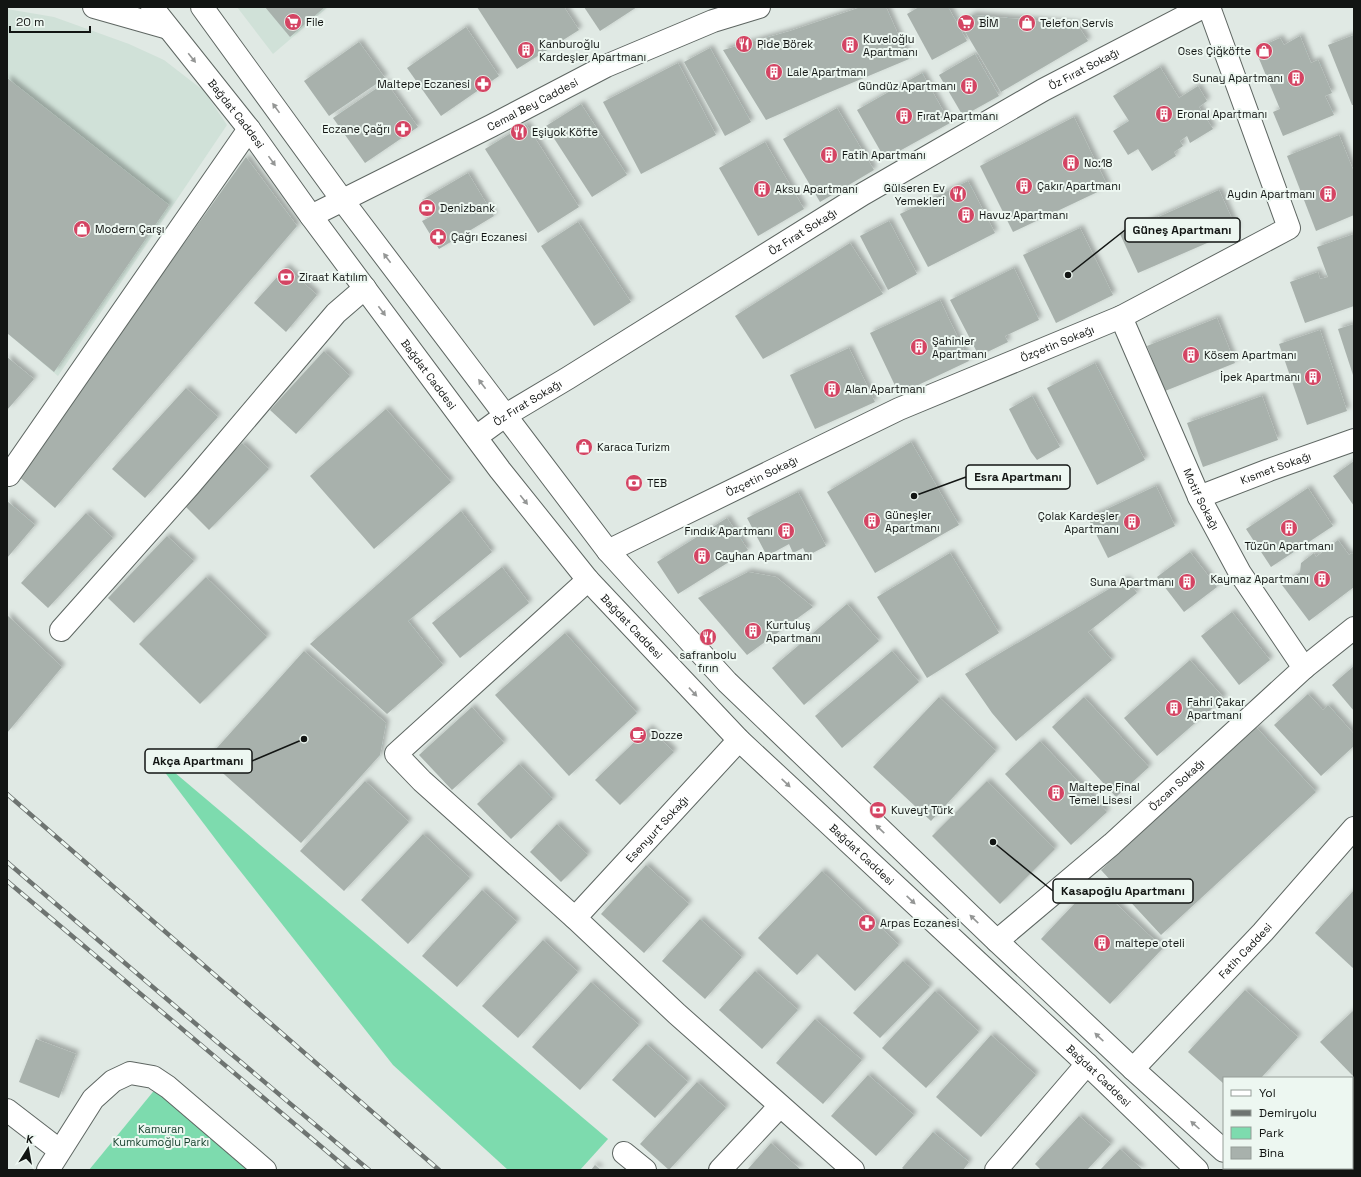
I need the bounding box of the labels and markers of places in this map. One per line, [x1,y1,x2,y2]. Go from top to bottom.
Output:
supermarket icon: File [283,12,303,32]
supermarket icon: BİM [956,13,976,33]
shop icon: Telefon Servis [1017,13,1037,33]
place label: File [306,15,324,29]
place label: BİM [979,16,998,30]
place label: Telefon Servis [1040,16,1114,30]
place label: Kuveloğlu Apartmanı [863,32,918,59]
restaurant icon: Pide Börek [734,34,754,54]
building icon: Kuveloğlu Apartmanı [840,35,860,55]
place label: Kanburoğlu Kardeşler Apartmanı [539,37,646,64]
place label: Pide Börek [757,37,813,51]
building icon: Kanburoğlu Kardeşler Apartmanı [516,40,536,60]
shop icon: Oses Çiğköfte [1254,41,1274,61]
place label: Oses Çiğköfte [1178,44,1251,58]
building icon: Lale Apartmanı [764,62,784,82]
place label: Lale Apartmanı [787,65,866,79]
building icon: Sunay Apartmanı [1286,68,1306,88]
place label: Sunay Apartmanı [1192,71,1283,85]
pharmacy icon: Maltepe Eczanesi [473,74,493,94]
building icon: Gündüz Apartmanı [959,76,979,96]
place label: Maltepe Eczanesi [377,77,470,91]
place label: Gündüz Apartmanı [858,79,956,93]
building icon: Eronal Apartmanı [1154,104,1174,124]
building icon: Fırat Apartmanı [894,106,914,126]
place label: Eronal Apartmanı [1177,107,1267,121]
place label: Fırat Apartmanı [917,109,998,123]
pharmacy icon: Eczane Çağrı [393,119,413,139]
place label: Eczane Çağrı [322,122,390,136]
restaurant icon: Eşiyok Köfte [509,122,529,142]
place label: Eşiyok Köfte [532,125,598,139]
building icon: Fatih Apartmanı [819,145,839,165]
place label: Fatih Apartmanı [842,148,926,162]
building icon: No:18 [1061,153,1081,173]
place label: No:18 [1084,156,1112,170]
building icon: Çakır Apartmanı [1014,176,1034,196]
building icon: Aksu Apartmanı [752,179,772,199]
place label: Çakır Apartmanı [1037,179,1121,193]
place label: Gülseren Ev Yemekleri [884,181,945,208]
place label: Aksu Apartmanı [775,182,858,196]
restaurant icon: Gülseren Ev Yemekleri [948,184,968,204]
building icon: Aydın Apartmanı [1318,184,1338,204]
place label: Aydın Apartmanı [1227,187,1315,201]
bank icon: Denizbank [417,198,437,218]
place label: Denizbank [440,201,495,215]
building icon: Havuz Apartmanı [956,205,976,225]
place label: Havuz Apartmanı [979,208,1068,222]
callout: Güneş Apartmanı [1125,218,1240,242]
shop icon: Modern Çarşı [72,219,92,239]
place label: Modern Çarşı [95,222,165,236]
pharmacy icon: Çağrı Eczanesi [428,227,448,247]
place label: Çağrı Eczanesi [451,230,528,244]
bank icon: Ziraat Katılım [276,267,296,287]
place label: Ziraat Katılım [299,270,367,284]
place label: Şahinler Apartmanı [932,334,987,361]
building icon: Şahinler Apartmanı [909,337,929,357]
building icon: Kösem Apartmanı [1181,345,1201,365]
place label: Kösem Apartmanı [1204,348,1297,362]
building icon: İpek Apartmanı [1303,367,1323,387]
place label: İpek Apartmanı [1220,370,1300,384]
building icon: Alan Apartmanı [822,379,842,399]
place label: Alan Apartmanı [845,382,925,396]
shop icon: Karaca Turizm [574,437,594,457]
place label: Karaca Turizm [597,440,670,454]
callout: Esra Apartmanı [966,465,1070,489]
bank icon: TEB [624,473,644,493]
place label: TEB [647,476,667,490]
place label: Güneşler Apartmanı [885,508,940,535]
place label: Çolak Kardeşler Apartmanı [1038,509,1119,536]
building icon: Güneşler Apartmanı [862,511,882,531]
building icon: Çolak Kardeşler Apartmanı [1122,512,1142,532]
building icon: Tüzün Apartmanı [1279,518,1299,538]
building icon: Fındık Apartmanı [776,521,796,541]
place label: Fındık Apartmanı [684,524,773,538]
place label: Tüzün Apartmanı [1244,539,1334,553]
building icon: Cayhan Apartmanı [692,546,712,566]
place label: Cayhan Apartmanı [715,549,812,563]
building icon: Kaymaz Apartmanı [1312,569,1332,589]
building icon: Suna Apartmanı [1177,572,1197,592]
place label: Kaymaz Apartmanı [1210,572,1309,586]
place label: Suna Apartmanı [1090,575,1174,589]
place label: Kurtuluş Apartmanı [766,618,821,645]
building icon: Kurtuluş Apartmanı [743,621,763,641]
restaurant icon: safranbolu fırın [698,627,718,647]
place label: safranbolu fırın [680,648,736,675]
place label: Fahri Çakar Apartmanı [1187,695,1245,722]
building icon: Fahri Çakar Apartmanı [1164,698,1184,718]
cafe icon: Dozze [628,725,648,745]
place label: Dozze [651,728,683,742]
callout: Akça Apartmanı [145,749,252,773]
place label: Maltepe Final Temel Lisesi [1069,780,1140,807]
building icon: Maltepe Final Temel Lisesi [1046,783,1066,803]
bank icon: Kuveyt Türk [868,800,888,820]
place label: Kuveyt Türk [891,803,953,817]
callout: Kasapoğlu Apartmanı [1053,879,1193,903]
pharmacy icon: Arpas Eczanesi [857,913,877,933]
place label: Arpas Eczanesi [880,916,960,930]
building icon: maltepe oteli [1092,933,1112,953]
place label: maltepe oteli [1115,936,1185,950]

